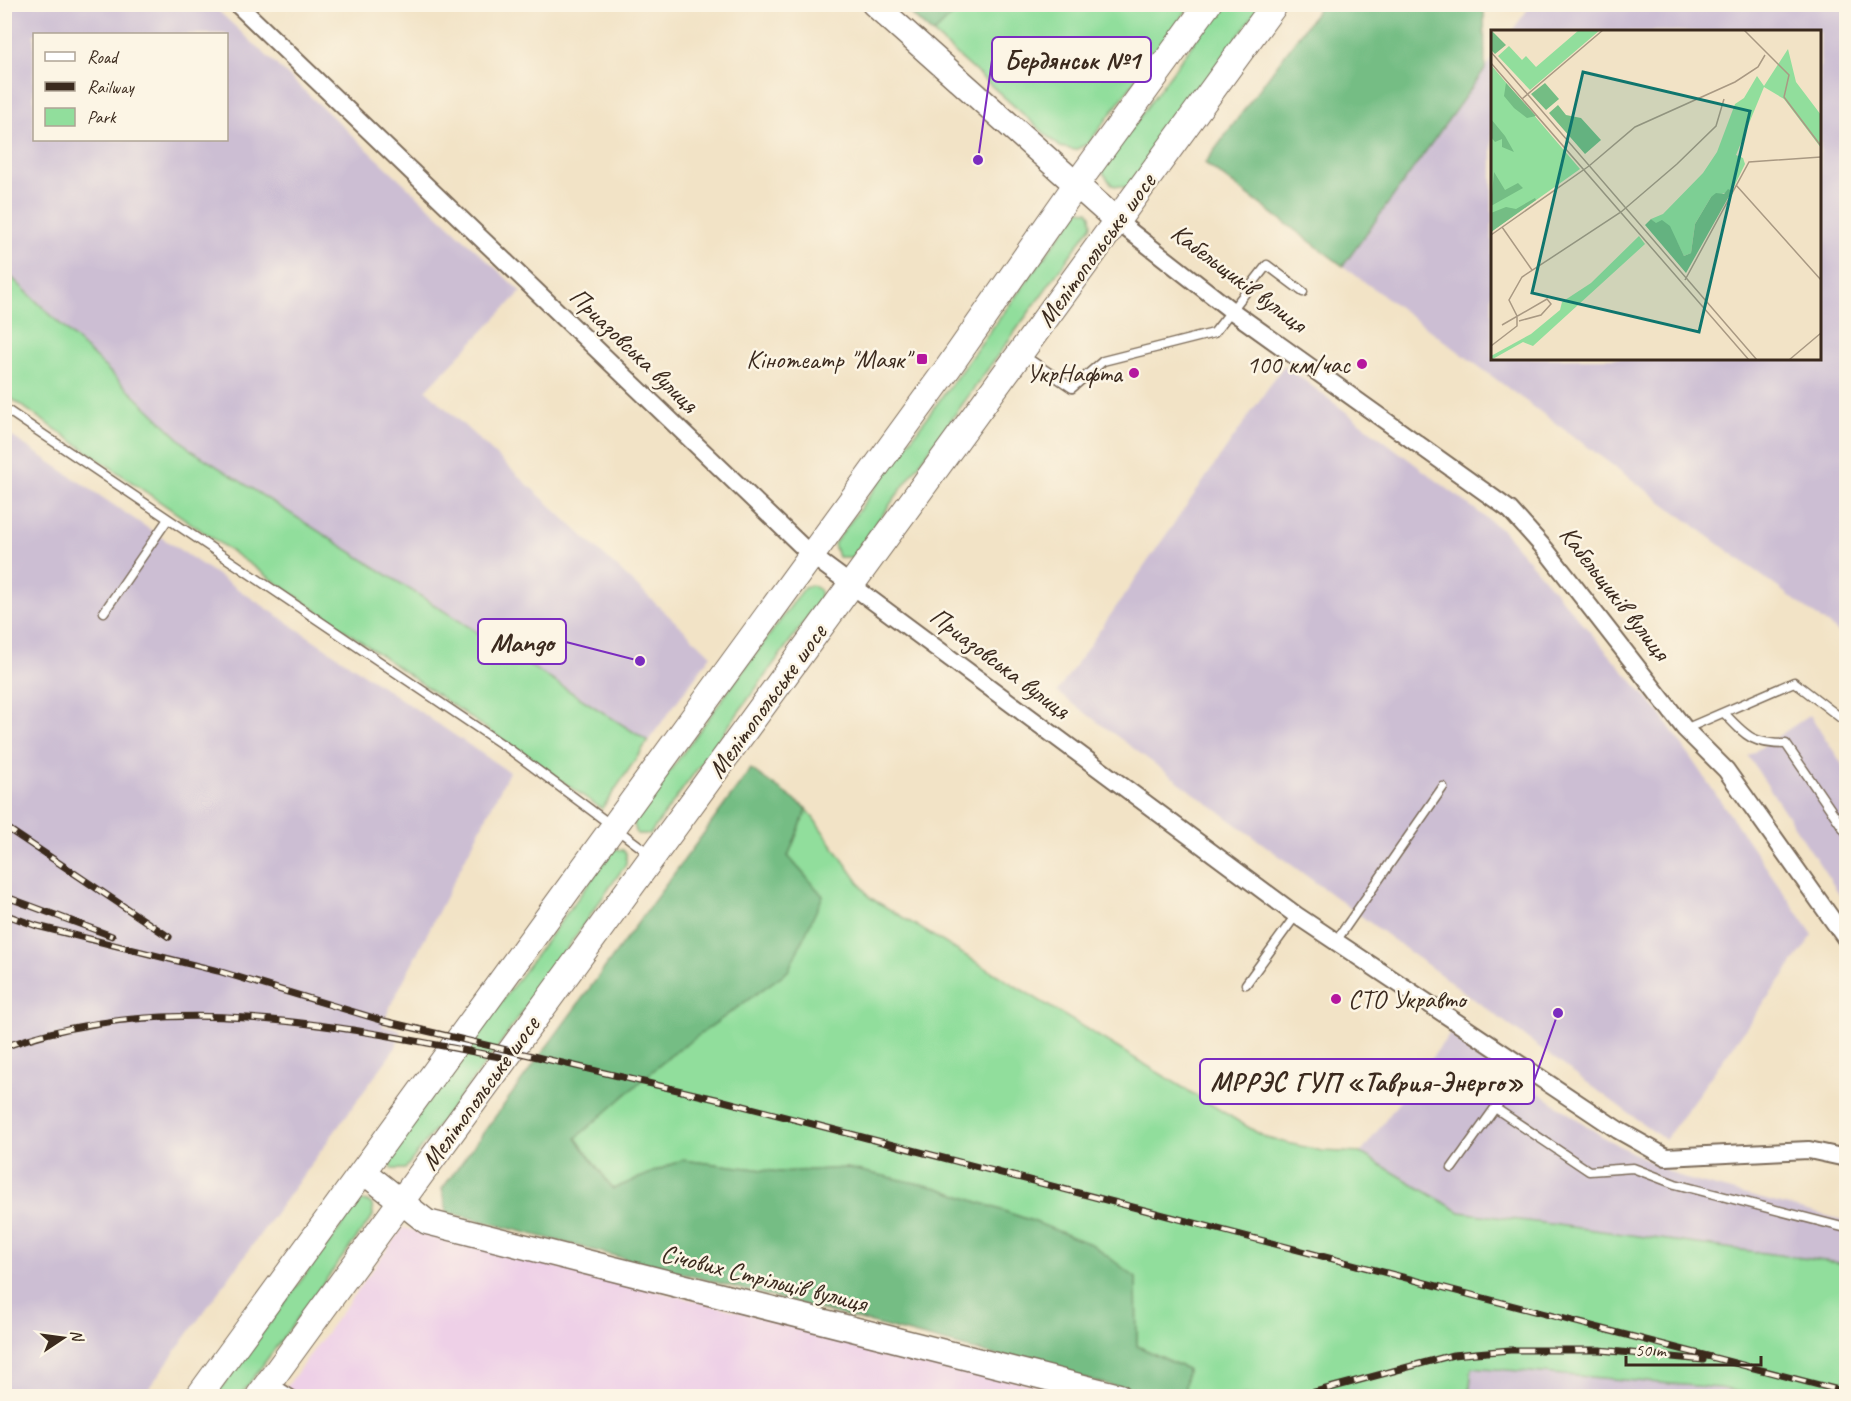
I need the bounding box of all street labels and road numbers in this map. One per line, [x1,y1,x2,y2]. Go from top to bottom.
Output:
street label: Мелітопольське шосе [1029,165,1164,333]
street label: Кабельщиків вулиця [1164,216,1315,341]
street label: Приазовська вулиця [562,280,707,421]
street label: Кабельщиків вулиця [1552,519,1679,669]
street label: Приазовська вулиця [923,599,1078,727]
street label: Мелітопольське шосе [700,616,835,784]
street label: Мелітопольське шосе [413,1008,548,1176]
street label: Січових Стрільців вулиця [658,1236,872,1320]

